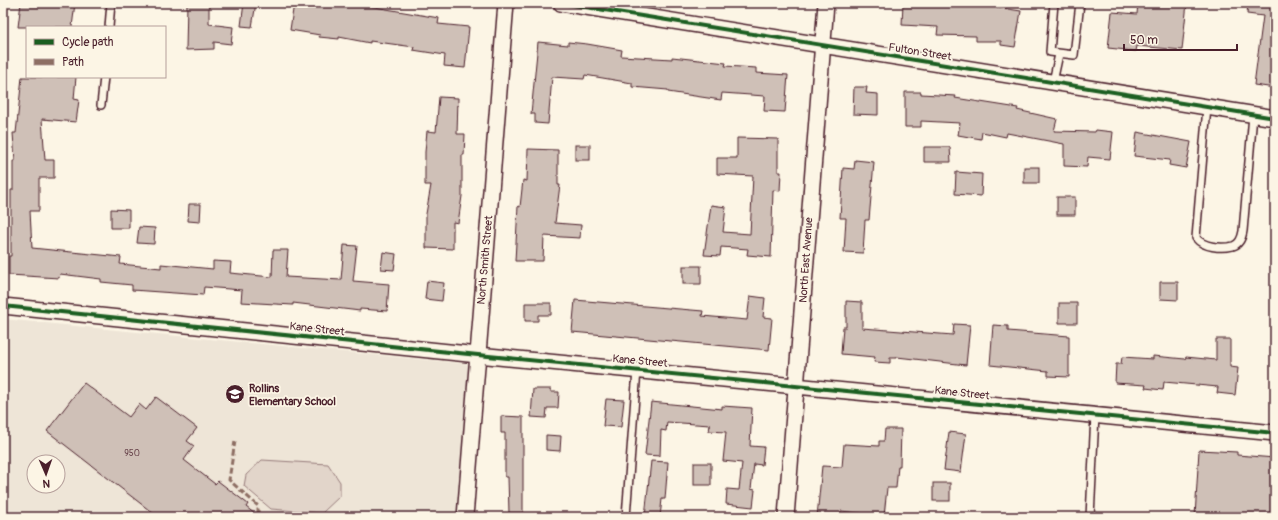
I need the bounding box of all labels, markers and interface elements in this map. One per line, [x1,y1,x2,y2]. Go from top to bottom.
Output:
legend [26,26,166,78]
scale bar [1124,26,1237,52]
text: 50 m [1130,33,1158,48]
text: Cycle path [62,35,114,50]
street label: Fulton Street [888,41,953,63]
text: Path [62,55,84,70]
street label: North Smith Street [475,214,495,305]
street label: North East Avenue [797,216,816,303]
street label: Kane Street [289,320,346,338]
street label: Kane Street [612,352,669,370]
place label: Rollins Elementary School [249,382,336,408]
school or university icon: Rollins Elementary School [224,383,246,405]
street label: Kane Street [934,384,991,402]
house number: 950 [124,448,140,459]
north arrow [26,454,66,494]
text: N [42,477,50,490]

